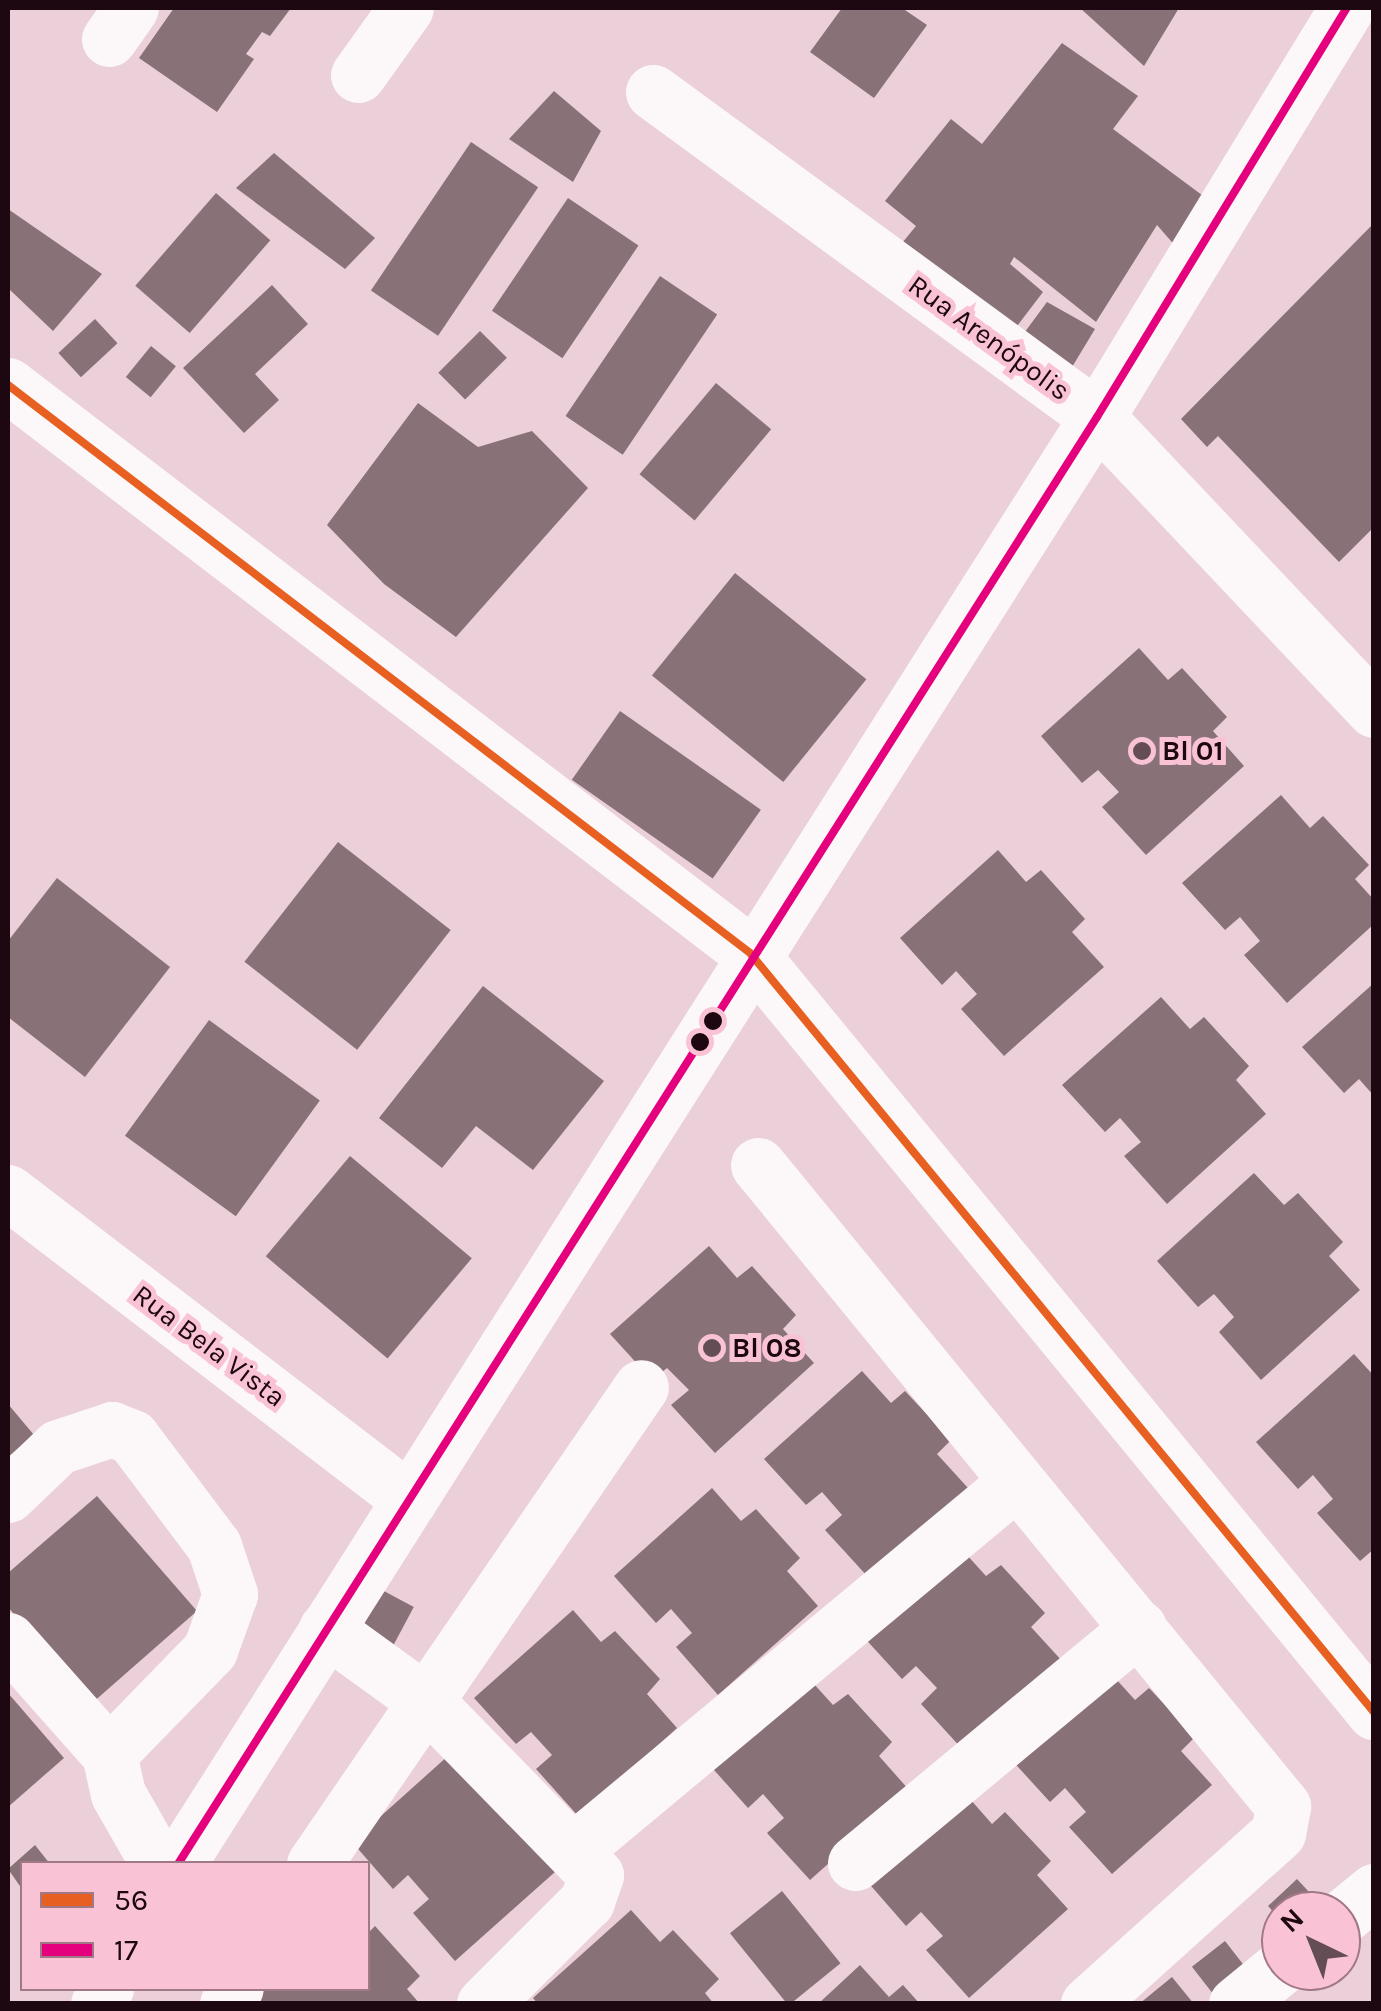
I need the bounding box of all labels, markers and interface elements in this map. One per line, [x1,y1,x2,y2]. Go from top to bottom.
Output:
street label: Rua Arenópolis [902,268,1076,408]
place label: Bl 01 [1162,734,1223,768]
marker: Bl 01 [1131,740,1153,762]
unlabelled marker [703,1011,723,1031]
unlabelled marker [690,1032,710,1052]
street label: Rua Bela Vista [126,1278,292,1414]
place label: Bl 08 [732,1331,802,1365]
marker: Bl 08 [701,1337,723,1359]
legend [20,1861,370,1991]
text: 56 [114,1882,148,1918]
north arrow [1261,1891,1361,1991]
text: N [1273,1901,1310,1939]
text: 17 [114,1932,138,1968]

